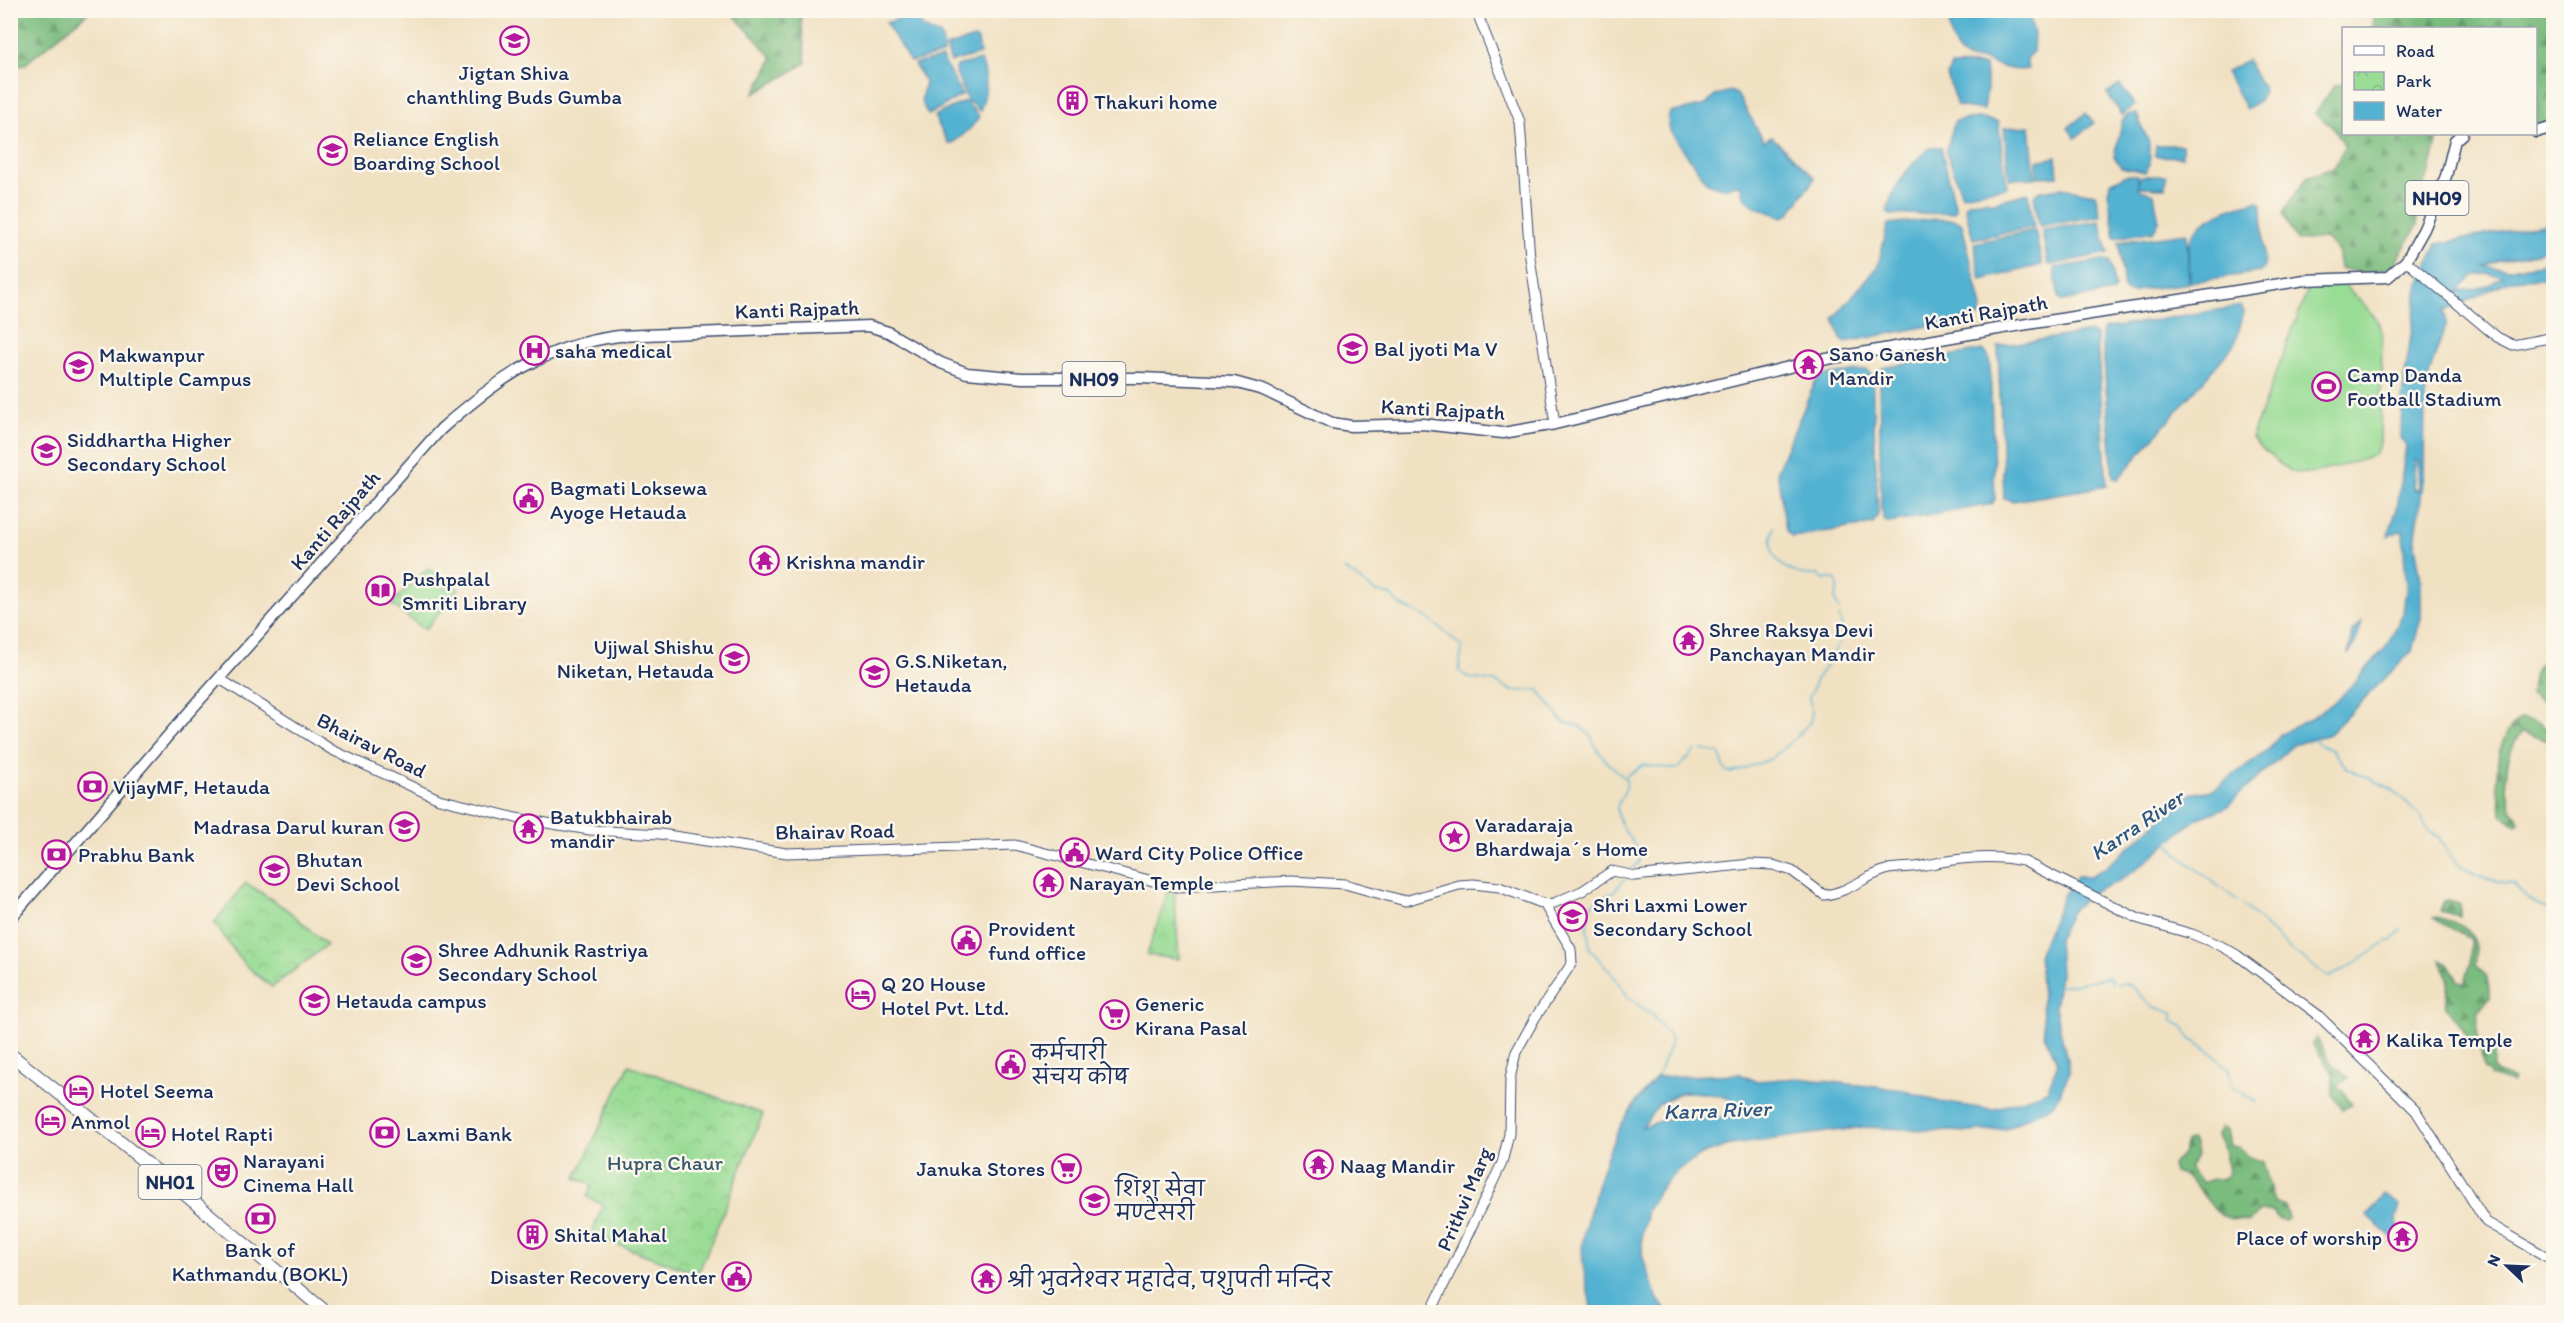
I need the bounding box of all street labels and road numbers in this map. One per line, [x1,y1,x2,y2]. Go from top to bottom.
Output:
road number: NH09 [2406,181,2468,215]
street label: Kanti Rajpath [1923,289,2049,335]
street label: Kanti Rajpath [734,294,860,324]
road number: NH09 [1062,362,1126,396]
street label: Kanti Rajpath [1380,393,1506,425]
street label: Kanti Rajpath [285,465,385,575]
street label: Bhairav Road [313,707,431,783]
street label: Bhairav Road [775,817,895,845]
street label: Prithvi Marg [1431,1143,1497,1255]
road number: NH01 [138,1165,201,1199]

